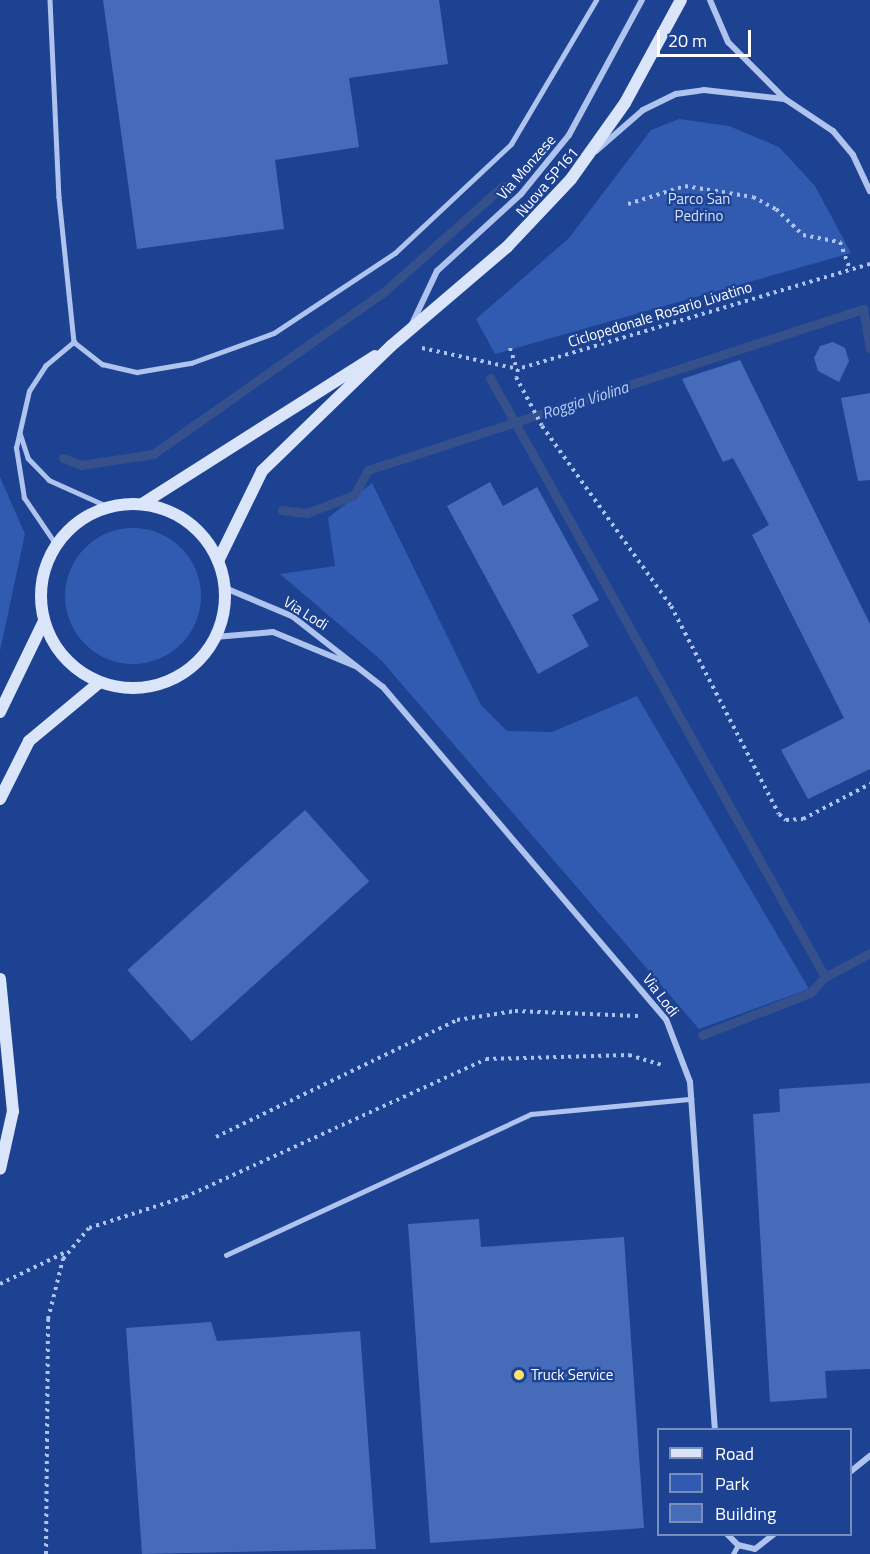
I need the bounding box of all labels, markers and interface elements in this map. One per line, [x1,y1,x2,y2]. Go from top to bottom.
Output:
scale bar [660,18,754,56]
text: 20 m [668,27,707,54]
street label: Via Monzese [493,131,559,203]
street label: Nuova SP161 [512,144,582,220]
park label: Parco San Pedrino [668,189,730,224]
street label: Ciclopedonale Rosario Livatino [566,277,754,351]
water label: Roggia Violina [540,377,630,423]
street label: Via Lodi [280,592,332,634]
street label: Via Lodi [639,970,683,1020]
place label: Truck Service [531,1366,613,1384]
marker: Truck Service [512,1368,526,1382]
legend [657,1428,852,1536]
text: Road [715,1440,754,1467]
text: Park [715,1470,749,1497]
text: Building [715,1500,776,1527]

